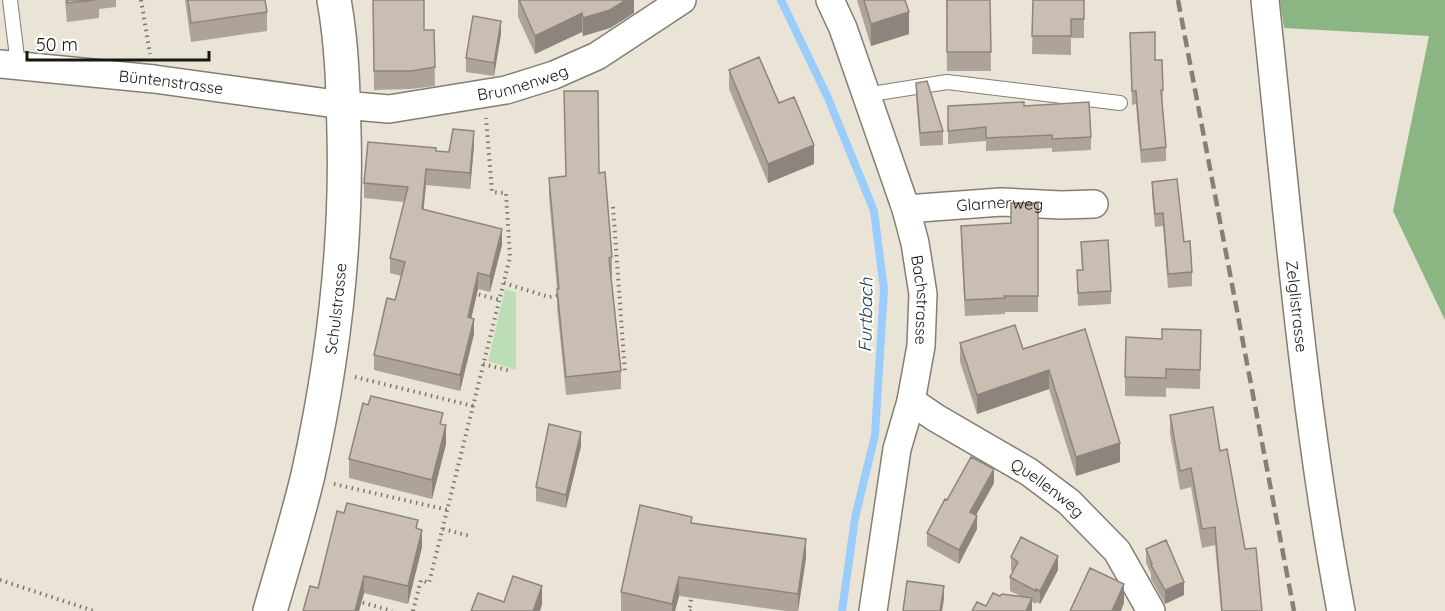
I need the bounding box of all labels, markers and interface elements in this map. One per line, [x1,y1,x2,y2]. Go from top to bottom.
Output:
scale bar [27,24,208,62]
text: 50 m [36,33,78,56]
street label: Brunnenweg [476,60,571,105]
street label: Büntenstrasse [118,66,225,98]
street label: Glarnerweg [956,192,1044,215]
street label: Bachstrasse [907,254,933,345]
street label: Zelglistrasse [1282,259,1312,354]
street label: Schulstrasse [320,262,350,356]
water label: Furtbach [853,277,878,352]
street label: Quellenweg [1007,454,1089,522]

